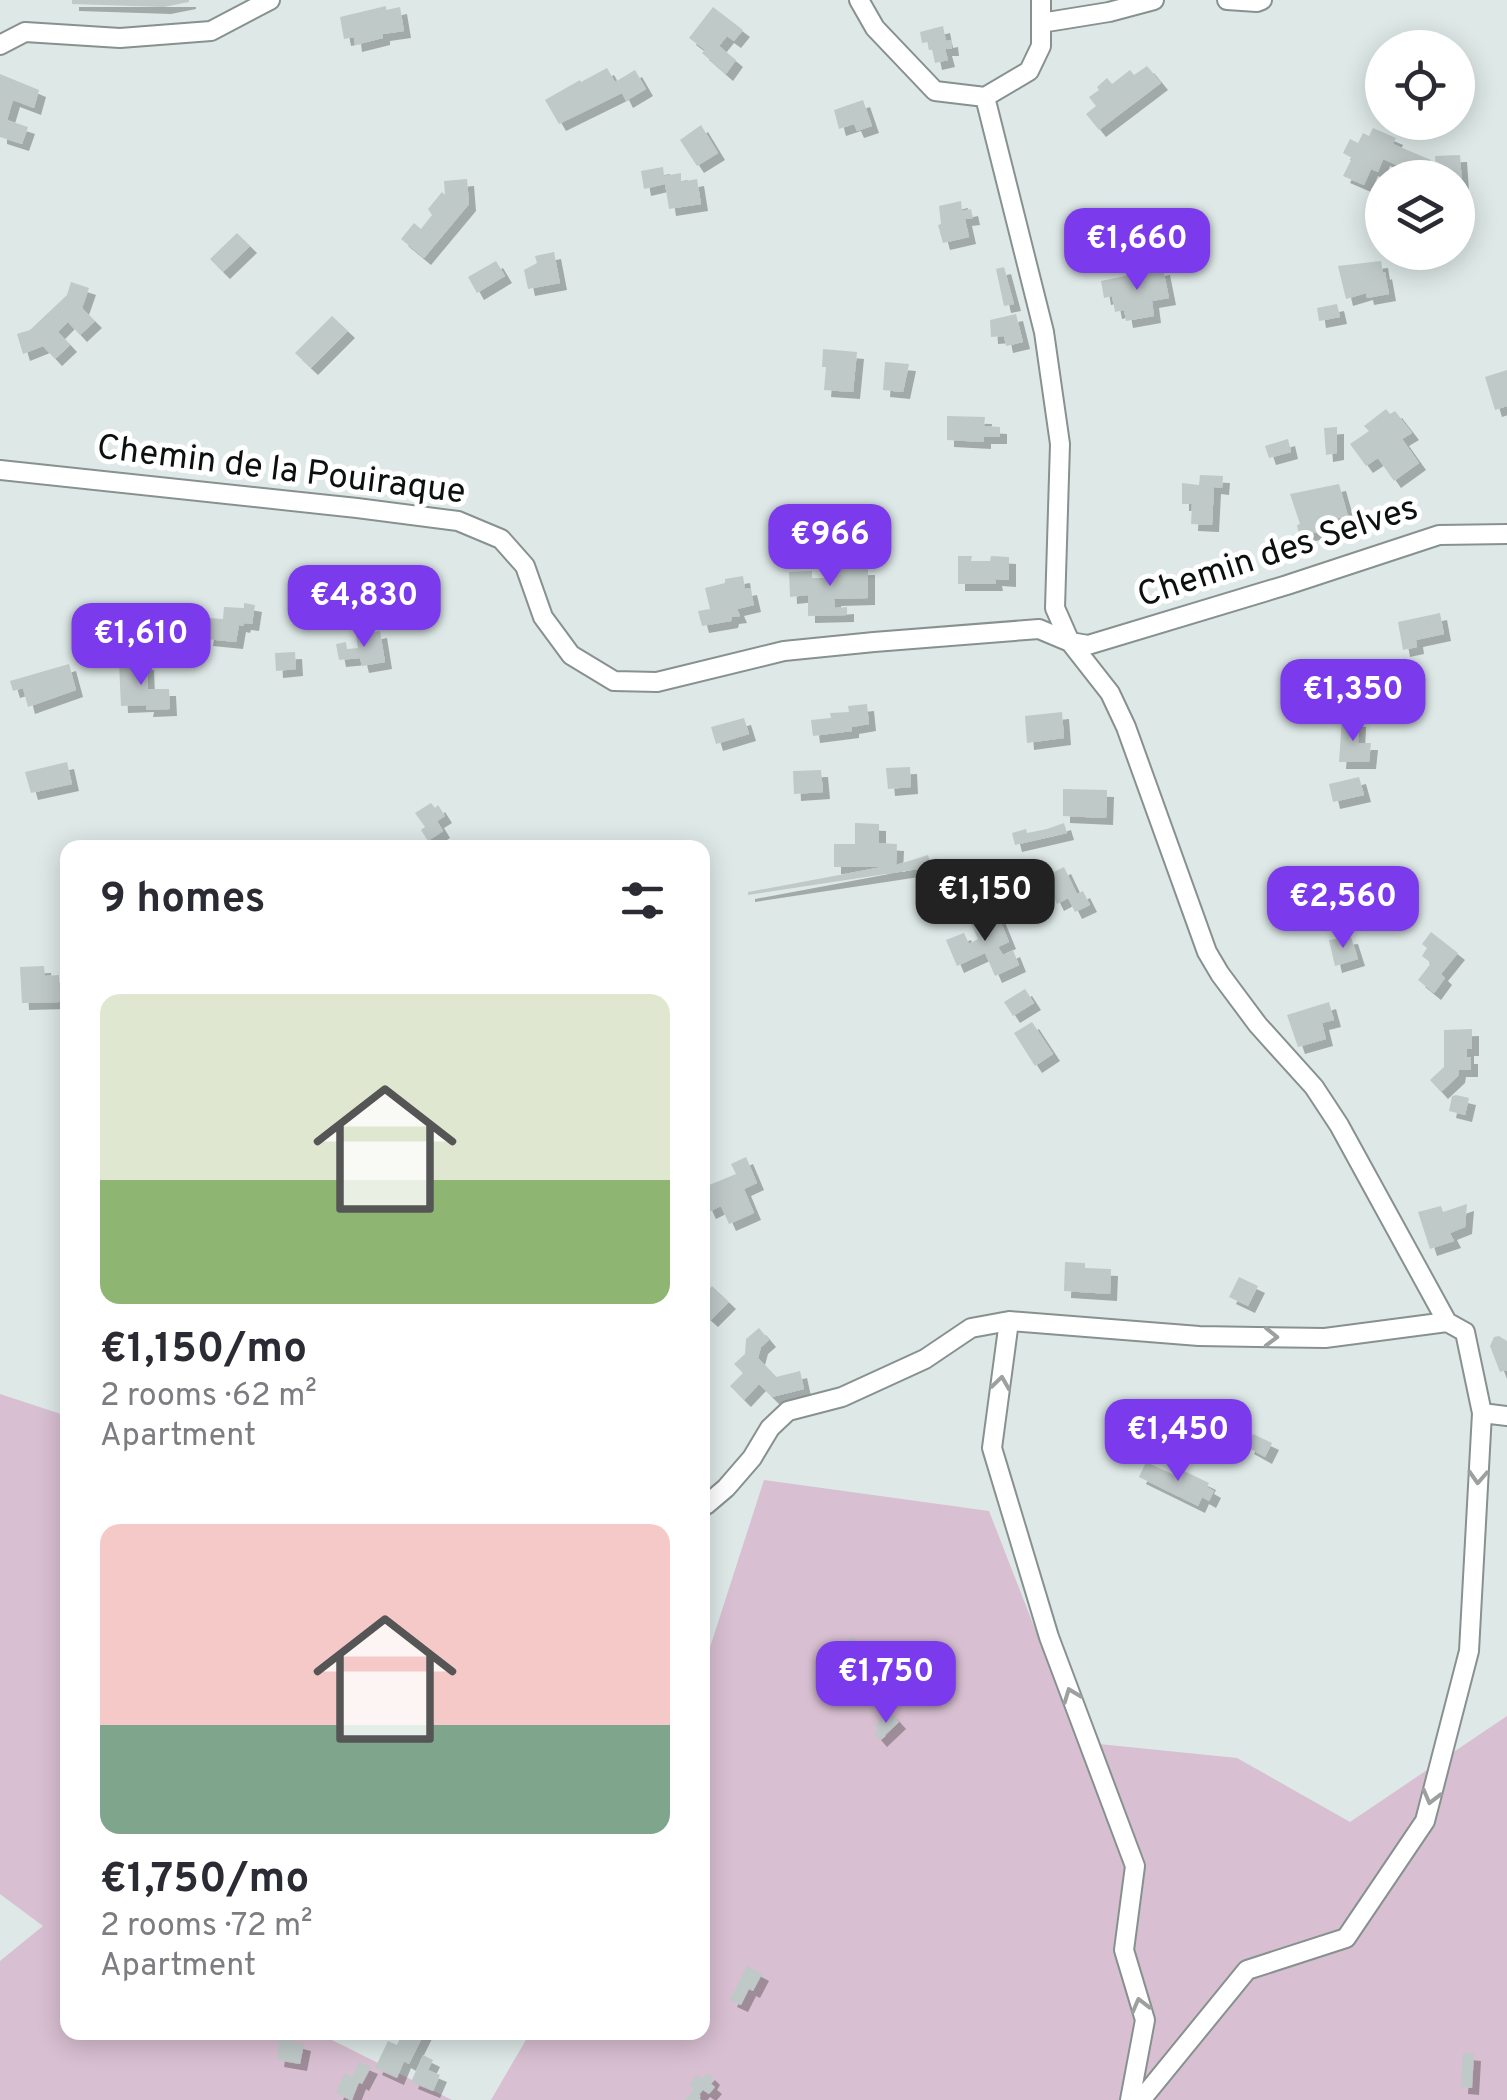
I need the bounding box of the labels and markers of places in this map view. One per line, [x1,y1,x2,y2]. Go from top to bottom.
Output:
pin: €1,660 [1056,208,1218,293]
pin: €966 [771,504,889,589]
pin: €4,830 [283,565,445,650]
pin: €1,610 [60,603,222,688]
pin: €1,350 [1272,659,1434,744]
pin: €1,150 [904,859,1066,944]
pin: €2,560 [1262,866,1424,951]
pin: €1,450 [1097,1399,1259,1484]
pin: €1,750 [805,1641,967,1726]

